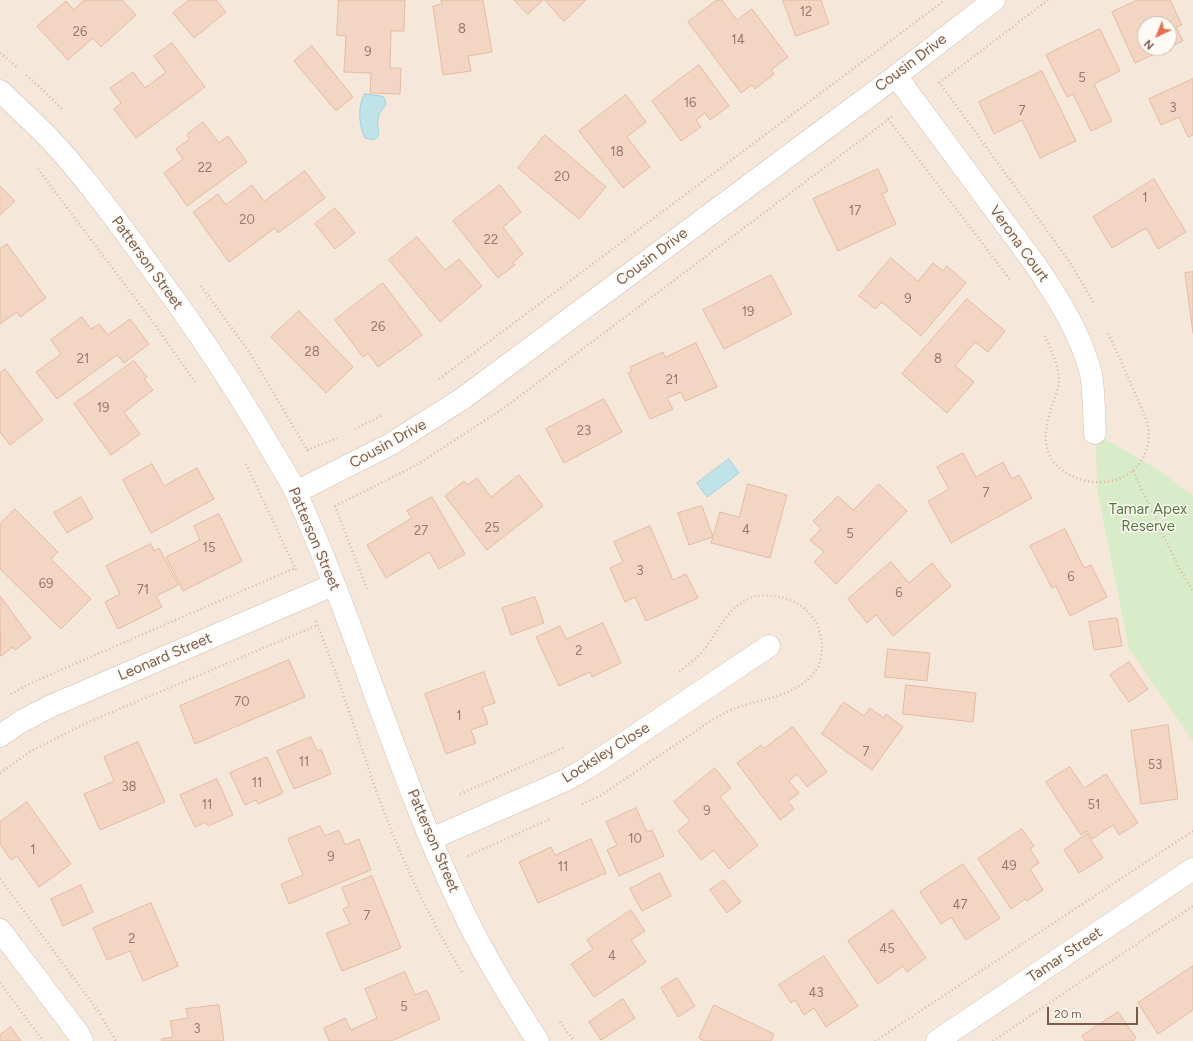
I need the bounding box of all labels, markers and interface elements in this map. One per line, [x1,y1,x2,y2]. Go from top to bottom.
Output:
house number: 12 [800,4,812,20]
north arrow [1137,16,1177,56]
house number: 8 [458,21,466,37]
house number: 26 [73,24,87,40]
street label: Cousin Drive [872,30,950,96]
house number: 14 [731,32,745,48]
text: N [1142,37,1157,52]
house number: 9 [364,44,372,60]
house number: 5 [1078,70,1086,86]
house number: 16 [684,95,696,111]
house number: 3 [1169,100,1177,116]
house number: 7 [1019,103,1025,119]
house number: 18 [610,144,624,160]
house number: 22 [198,160,212,176]
house number: 20 [554,169,570,185]
house number: 1 [1142,190,1148,206]
street label: Verona Court [985,202,1053,286]
house number: 17 [849,203,861,219]
house number: 20 [239,212,255,228]
street label: Patterson Street [107,213,187,313]
street label: Cousin Drive [613,224,691,290]
house number: 22 [484,232,498,248]
house number: 9 [904,291,912,307]
house number: 19 [742,304,754,320]
house number: 26 [371,319,385,335]
house number: 28 [304,344,320,360]
house number: 21 [77,351,89,367]
house number: 8 [934,351,942,367]
house number: 21 [666,372,678,388]
house number: 19 [97,400,109,416]
street label: Cousin Drive [346,415,430,473]
house number: 23 [577,423,591,439]
street label: Patterson Street [284,485,344,593]
house number: 7 [983,485,989,501]
park label: Tamar Apex Reserve [1109,501,1187,536]
house number: 25 [485,520,499,536]
house number: 4 [742,522,750,538]
house number: 27 [414,523,428,539]
house number: 5 [846,526,854,542]
house number: 15 [203,540,215,556]
house number: 3 [636,563,644,579]
house number: 6 [1067,569,1075,585]
house number: 69 [39,576,53,592]
house number: 71 [137,582,149,598]
house number: 6 [895,585,903,601]
street label: Leonard Street [115,629,215,685]
house number: 2 [575,643,583,659]
house number: 70 [234,694,250,710]
house number: 1 [456,708,462,724]
street label: Locksley Close [559,719,653,787]
house number: 7 [863,744,869,760]
house number: 11 [299,754,309,770]
house number: 53 [1148,757,1162,773]
house number: 11 [252,775,262,791]
house number: 38 [121,779,137,795]
street label: Patterson Street [403,787,463,895]
house number: 11 [202,797,212,813]
house number: 51 [1088,797,1100,813]
house number: 9 [703,803,711,819]
house number: 10 [628,831,642,847]
house number: 1 [30,842,36,858]
house number: 9 [327,849,335,865]
house number: 49 [1001,858,1017,874]
house number: 11 [558,859,568,875]
house number: 47 [952,897,968,913]
house number: 7 [364,908,370,924]
street label: Tamar Street [1024,923,1106,987]
house number: 2 [128,931,136,947]
house number: 45 [879,941,895,957]
house number: 4 [608,948,616,964]
house number: 43 [808,985,824,1001]
house number: 5 [400,999,408,1015]
scale bar [1049,999,1140,1025]
text: 20 m [1054,1007,1082,1021]
house number: 3 [193,1021,201,1037]

